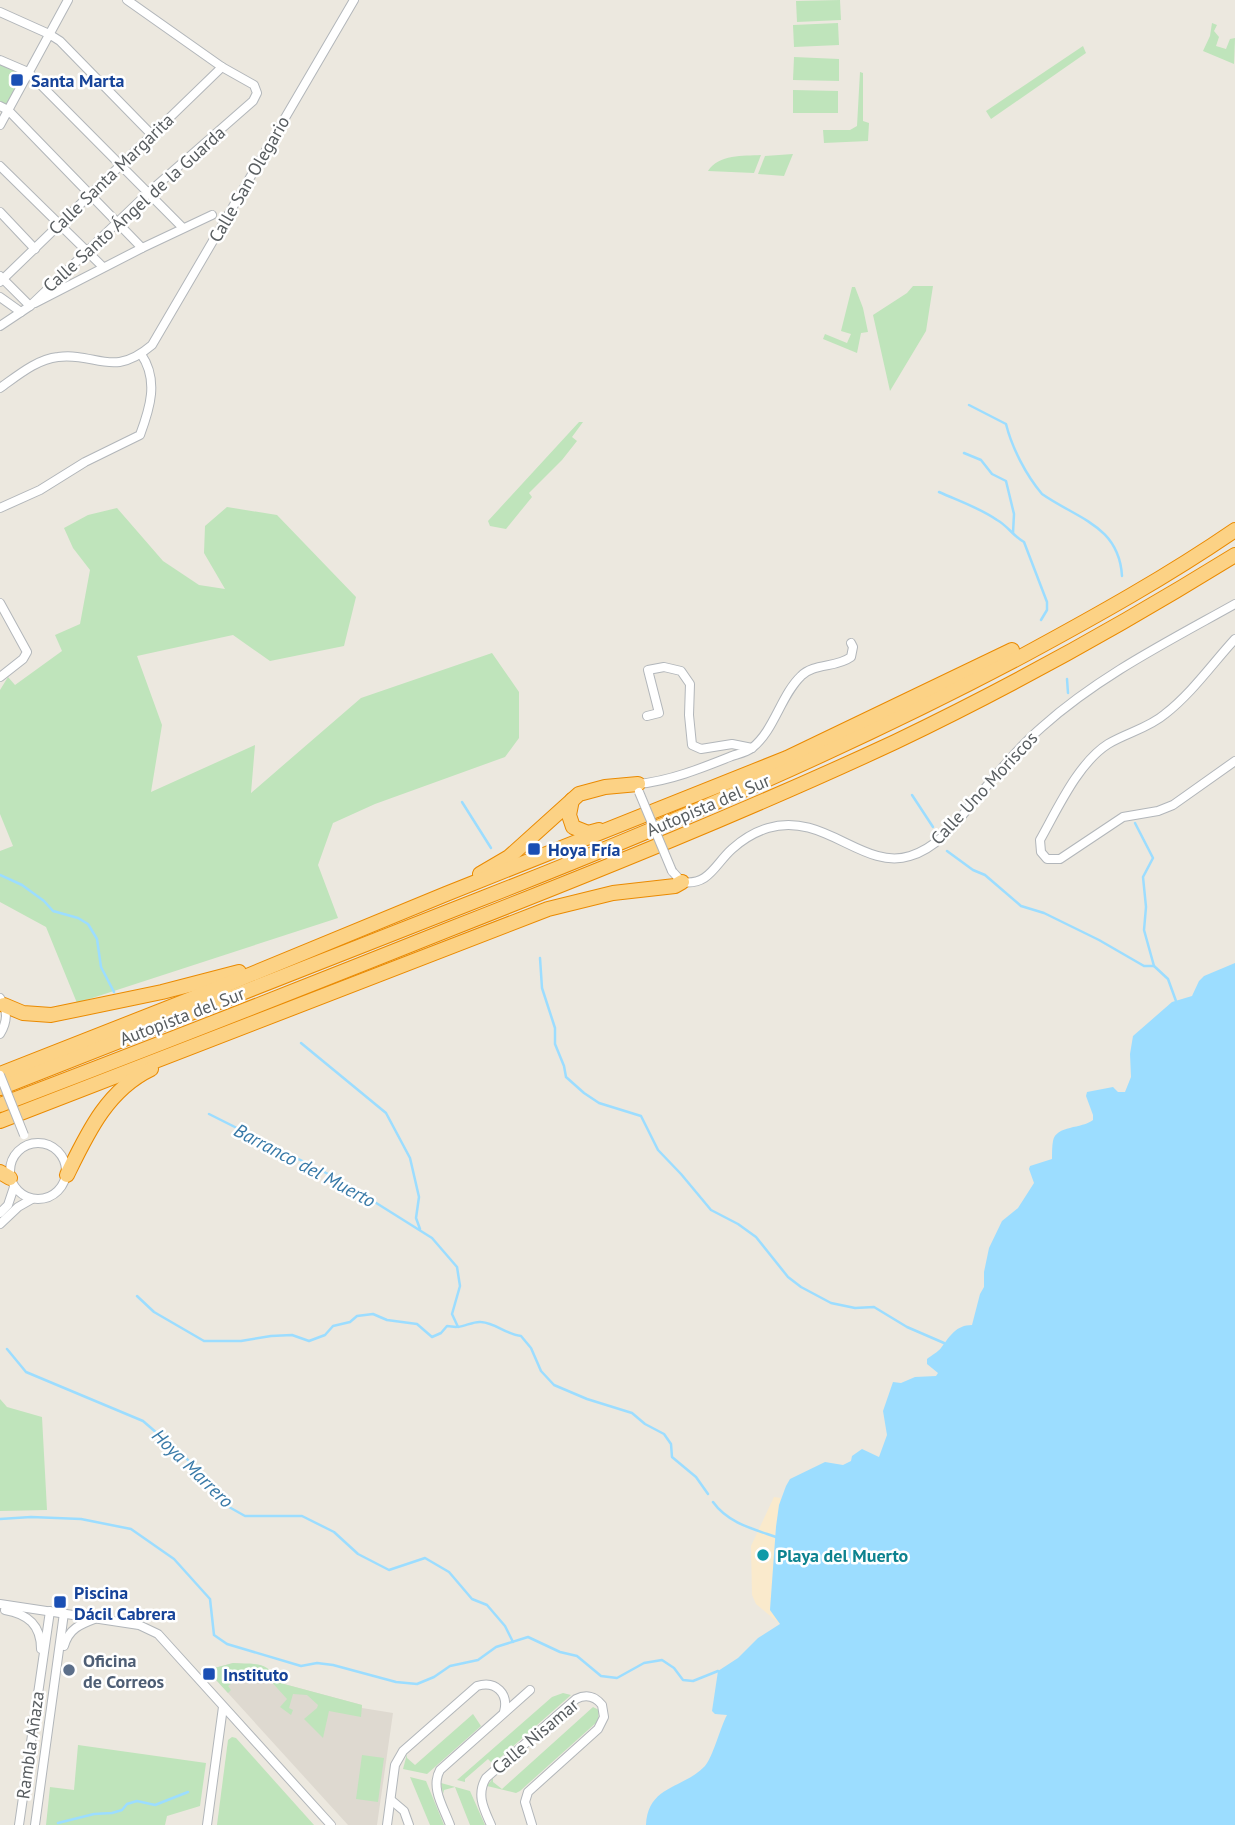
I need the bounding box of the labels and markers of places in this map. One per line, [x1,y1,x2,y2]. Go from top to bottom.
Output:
place label: Santa Marta [31,69,125,92]
marker: Santa Marta [9,72,25,88]
place label: Hoya Fría [548,838,621,861]
marker: Hoya Fría [526,841,542,857]
place label: Playa del Muerto [777,1544,909,1567]
marker: Playa del Muerto [755,1547,771,1563]
place label: Piscina Dácil Cabrera [74,1581,176,1625]
marker: Piscina Dácil Cabrera [52,1594,68,1610]
place label: Oficina de Correos [83,1649,165,1693]
marker: Oficina de Correos [61,1662,77,1678]
place label: Instituto [223,1663,289,1686]
marker: Instituto [201,1666,217,1682]

